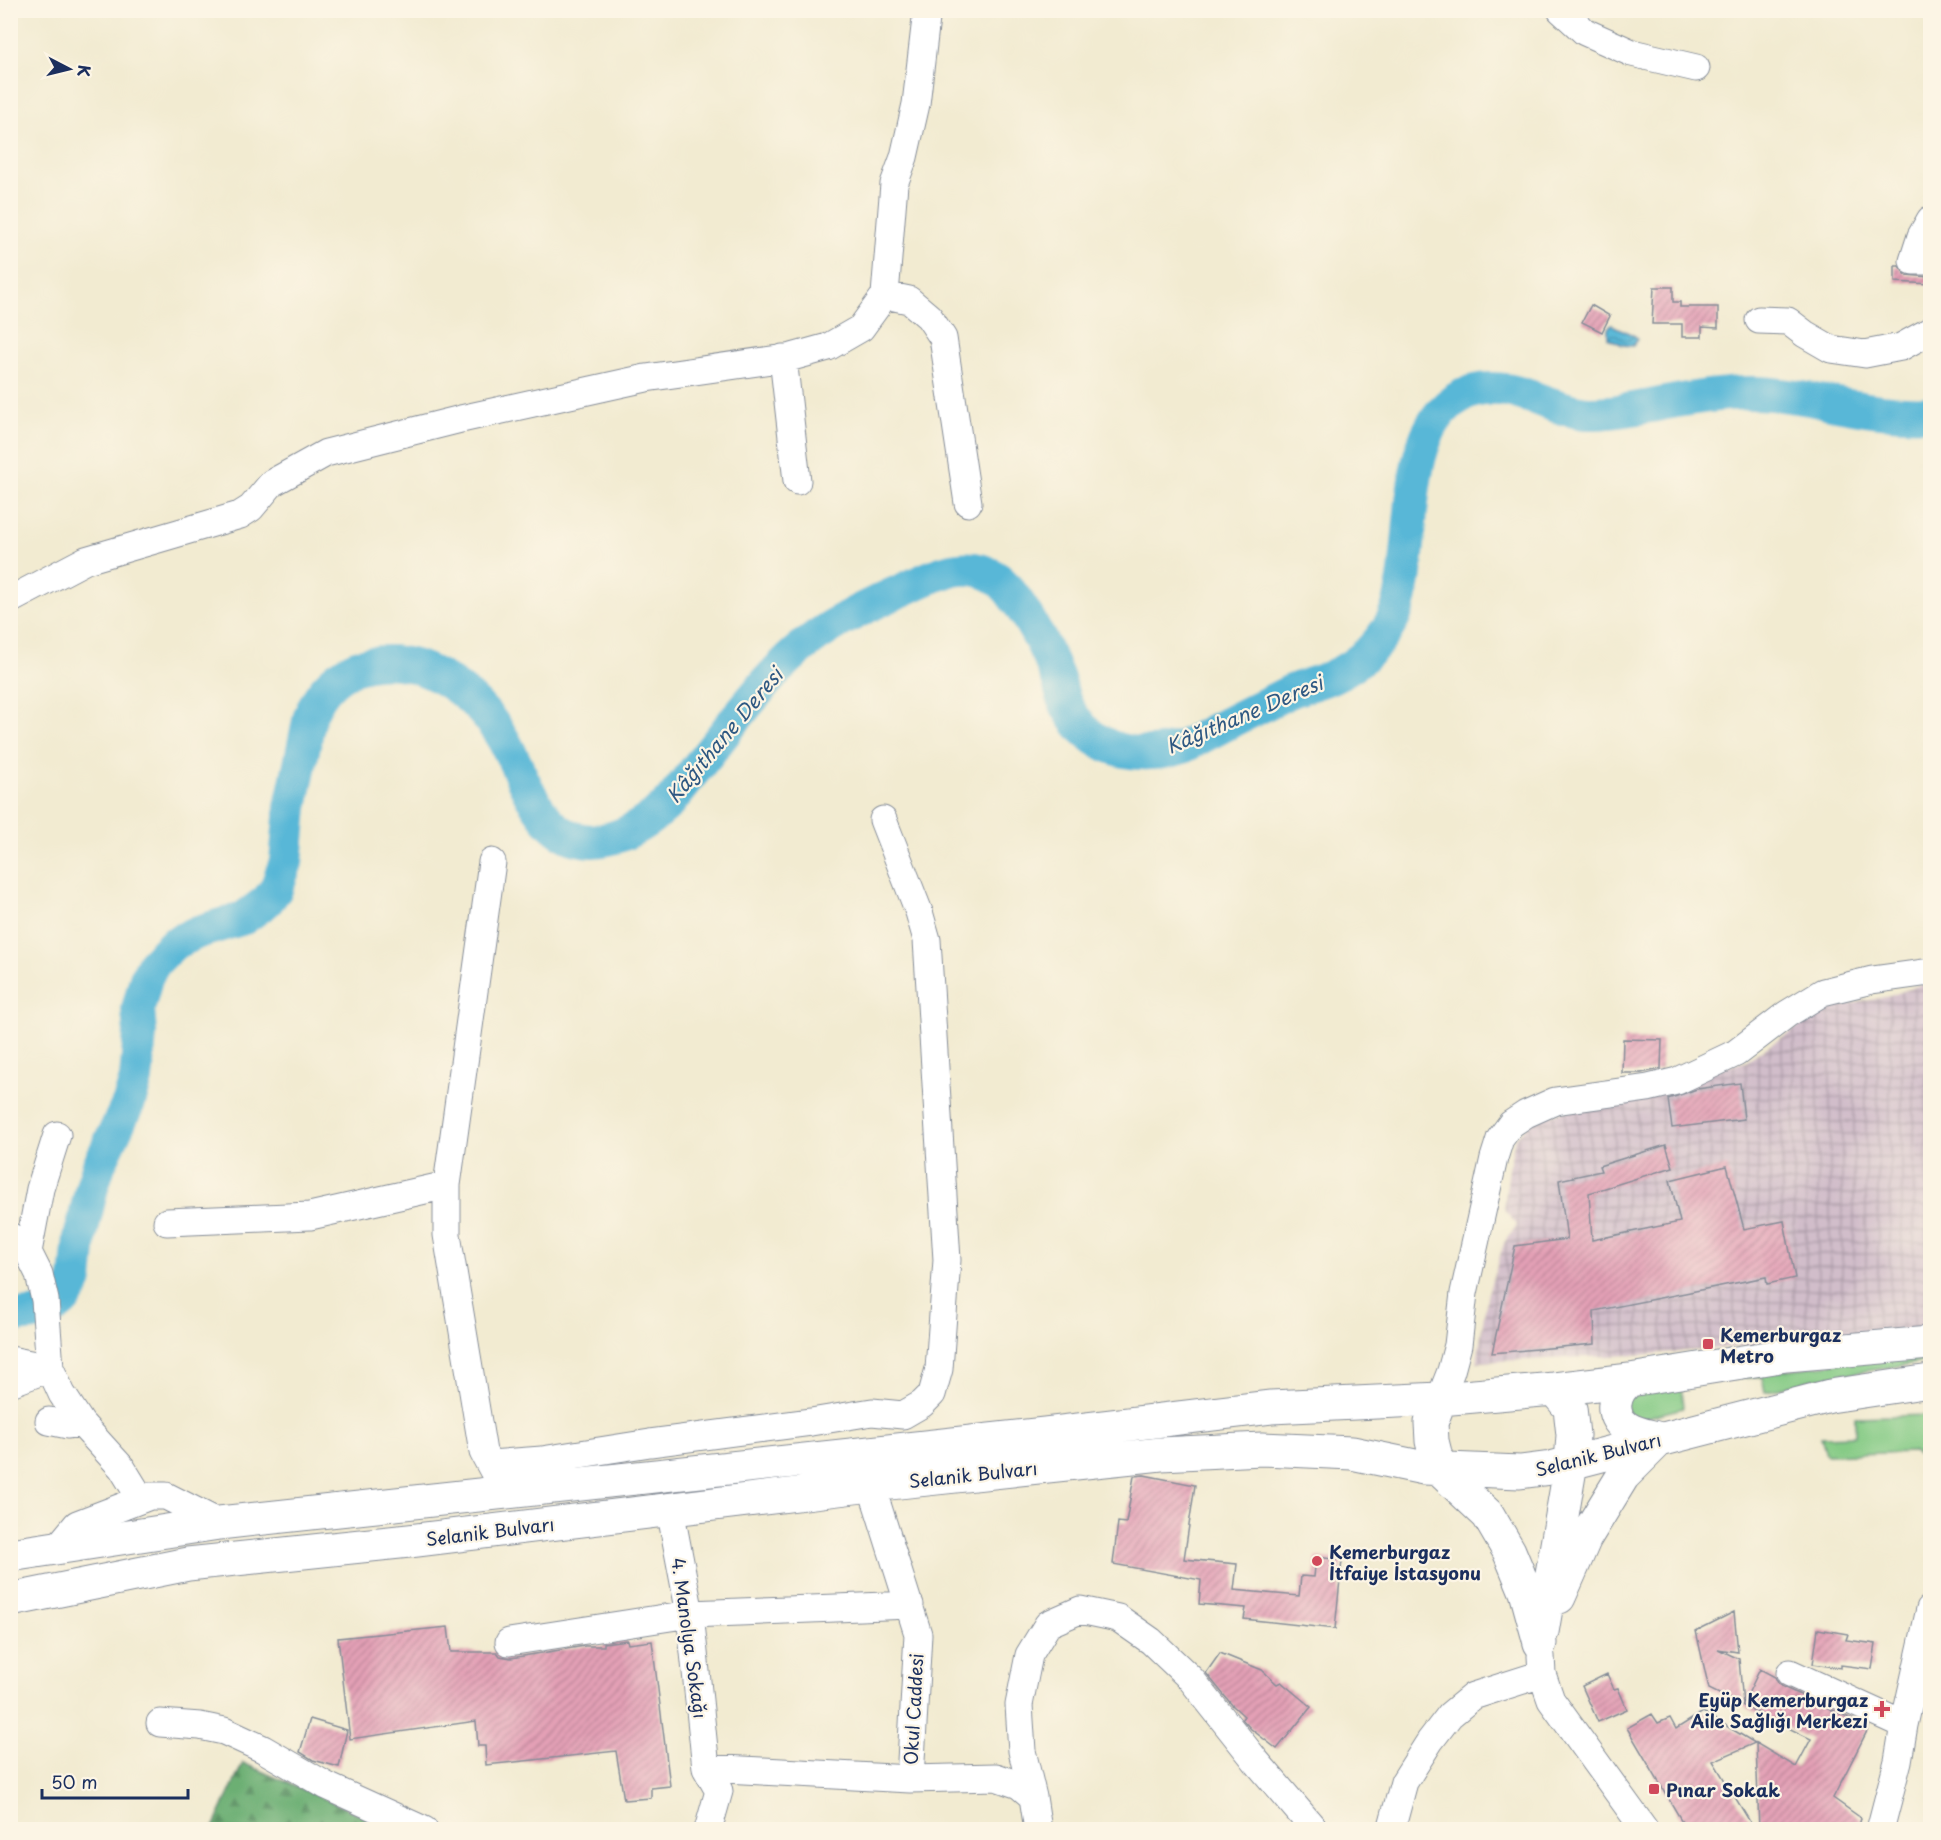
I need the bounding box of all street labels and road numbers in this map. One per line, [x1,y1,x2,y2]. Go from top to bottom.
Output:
street label: Selanik Bulvarı [1532,1425,1664,1483]
street label: Selanik Bulvarı [907,1454,1039,1494]
street label: Selanik Bulvarı [424,1510,556,1552]
street label: 4. Manolya Sokağı [665,1556,715,1720]
street label: Okul Caddesi [897,1653,929,1765]

